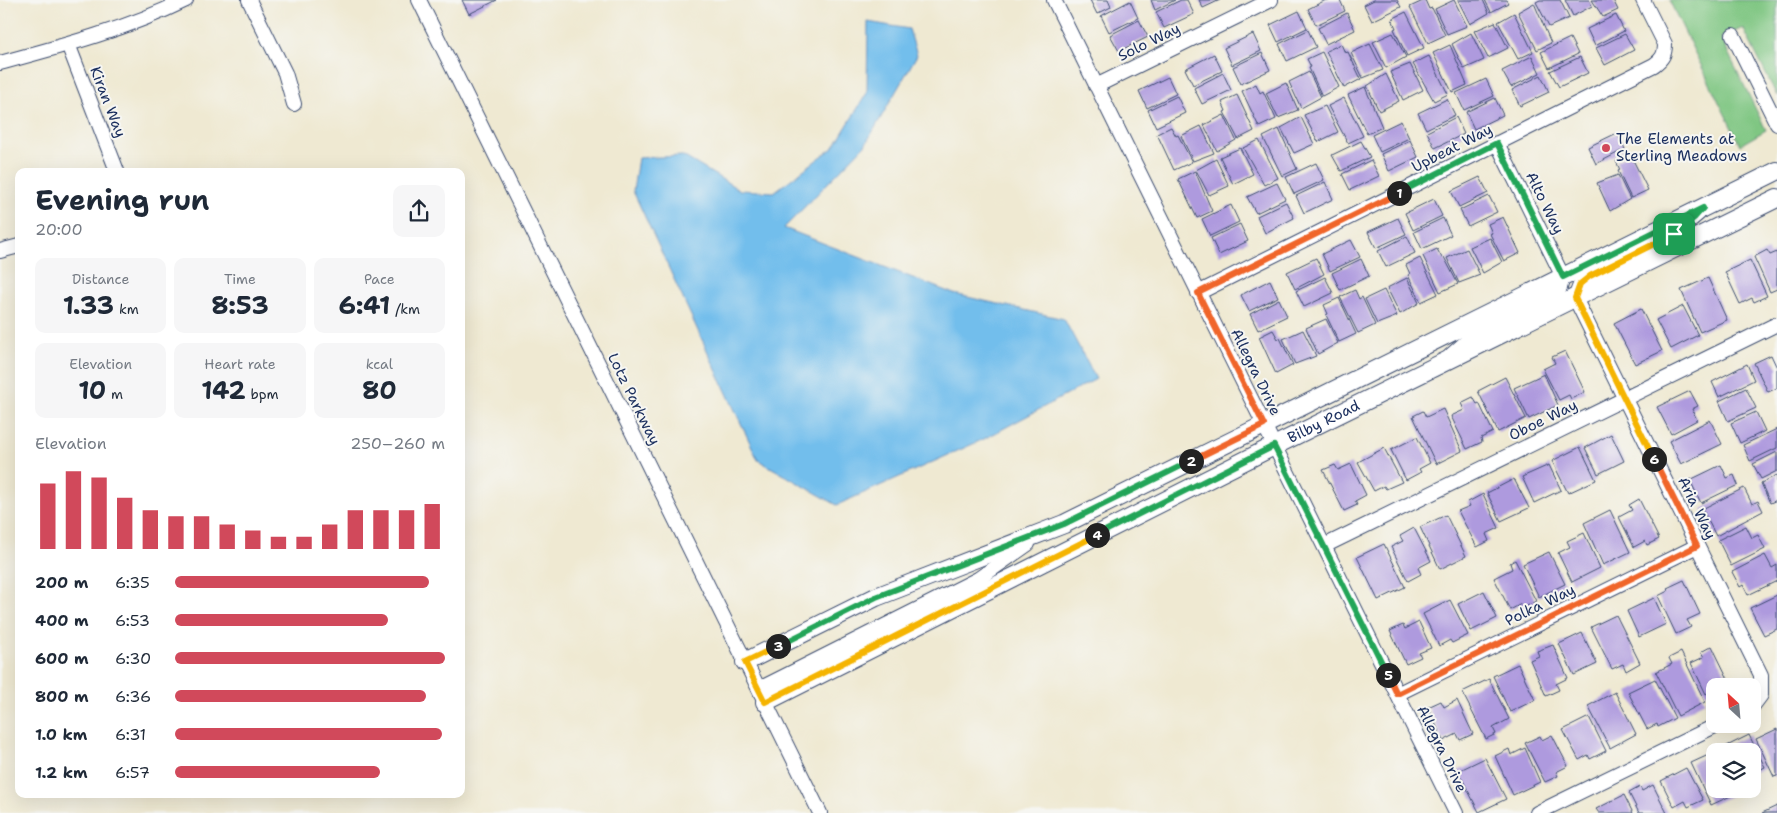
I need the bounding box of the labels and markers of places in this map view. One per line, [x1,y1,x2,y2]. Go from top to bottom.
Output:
place label: The Elements at Sterling Meadows [1616,129,1747,166]
marker: The Elements at Sterling Meadows [1600,142,1612,154]
pin: 1 [1386,180,1412,206]
pin [1653,213,1695,255]
pin: 6 [1642,446,1666,472]
pin: 2 [1178,448,1204,474]
pin: 4 [1084,522,1110,548]
pin: 3 [766,634,790,658]
pin: 5 [1376,662,1400,688]

